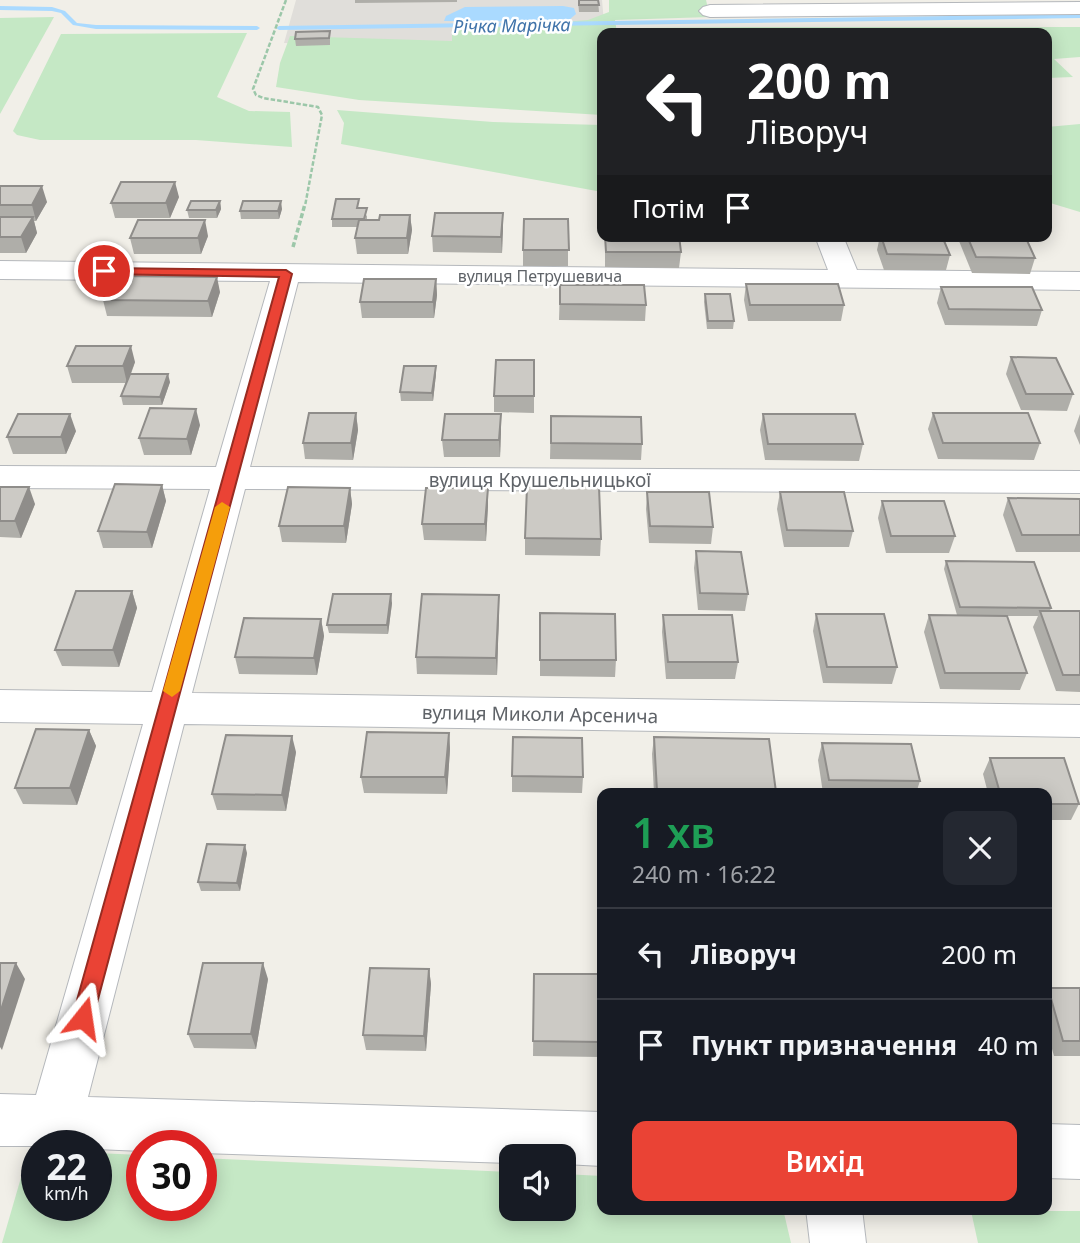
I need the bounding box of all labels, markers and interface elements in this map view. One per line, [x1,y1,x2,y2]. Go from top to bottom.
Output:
water label: Річка Марічка [453,12,571,38]
text: 200 m [747,47,892,113]
icon: left [632,56,723,147]
text: Ліворуч [747,110,868,153]
icon: arrive [719,189,757,227]
text: Потім [632,190,705,226]
pin [74,241,134,301]
icon: arrive [85,252,123,290]
street label: вулиця Петрушевича [458,265,622,287]
street label: вулиця Крушельницької [429,467,651,493]
street label: вулиця Миколи Арсенича [422,699,658,729]
text: 1 хв [632,803,715,860]
button: close [943,811,1017,885]
text: 240 m · 16:22 [632,858,776,890]
icon: left [632,935,670,973]
text: Ліворуч [691,936,797,972]
text: 200 m [941,936,1017,972]
position arrow [46,981,120,1055]
icon: arrive [632,1026,670,1064]
text: Пункт призначення [691,1027,957,1063]
text: 40 m [978,1027,1039,1063]
button: Вихід [632,1121,1017,1201]
speed limit sign: 30 [126,1130,217,1221]
text: 22 [46,1143,87,1190]
map controls [499,1144,576,1221]
button: sound [499,1144,576,1221]
text: km/h [44,1181,89,1205]

